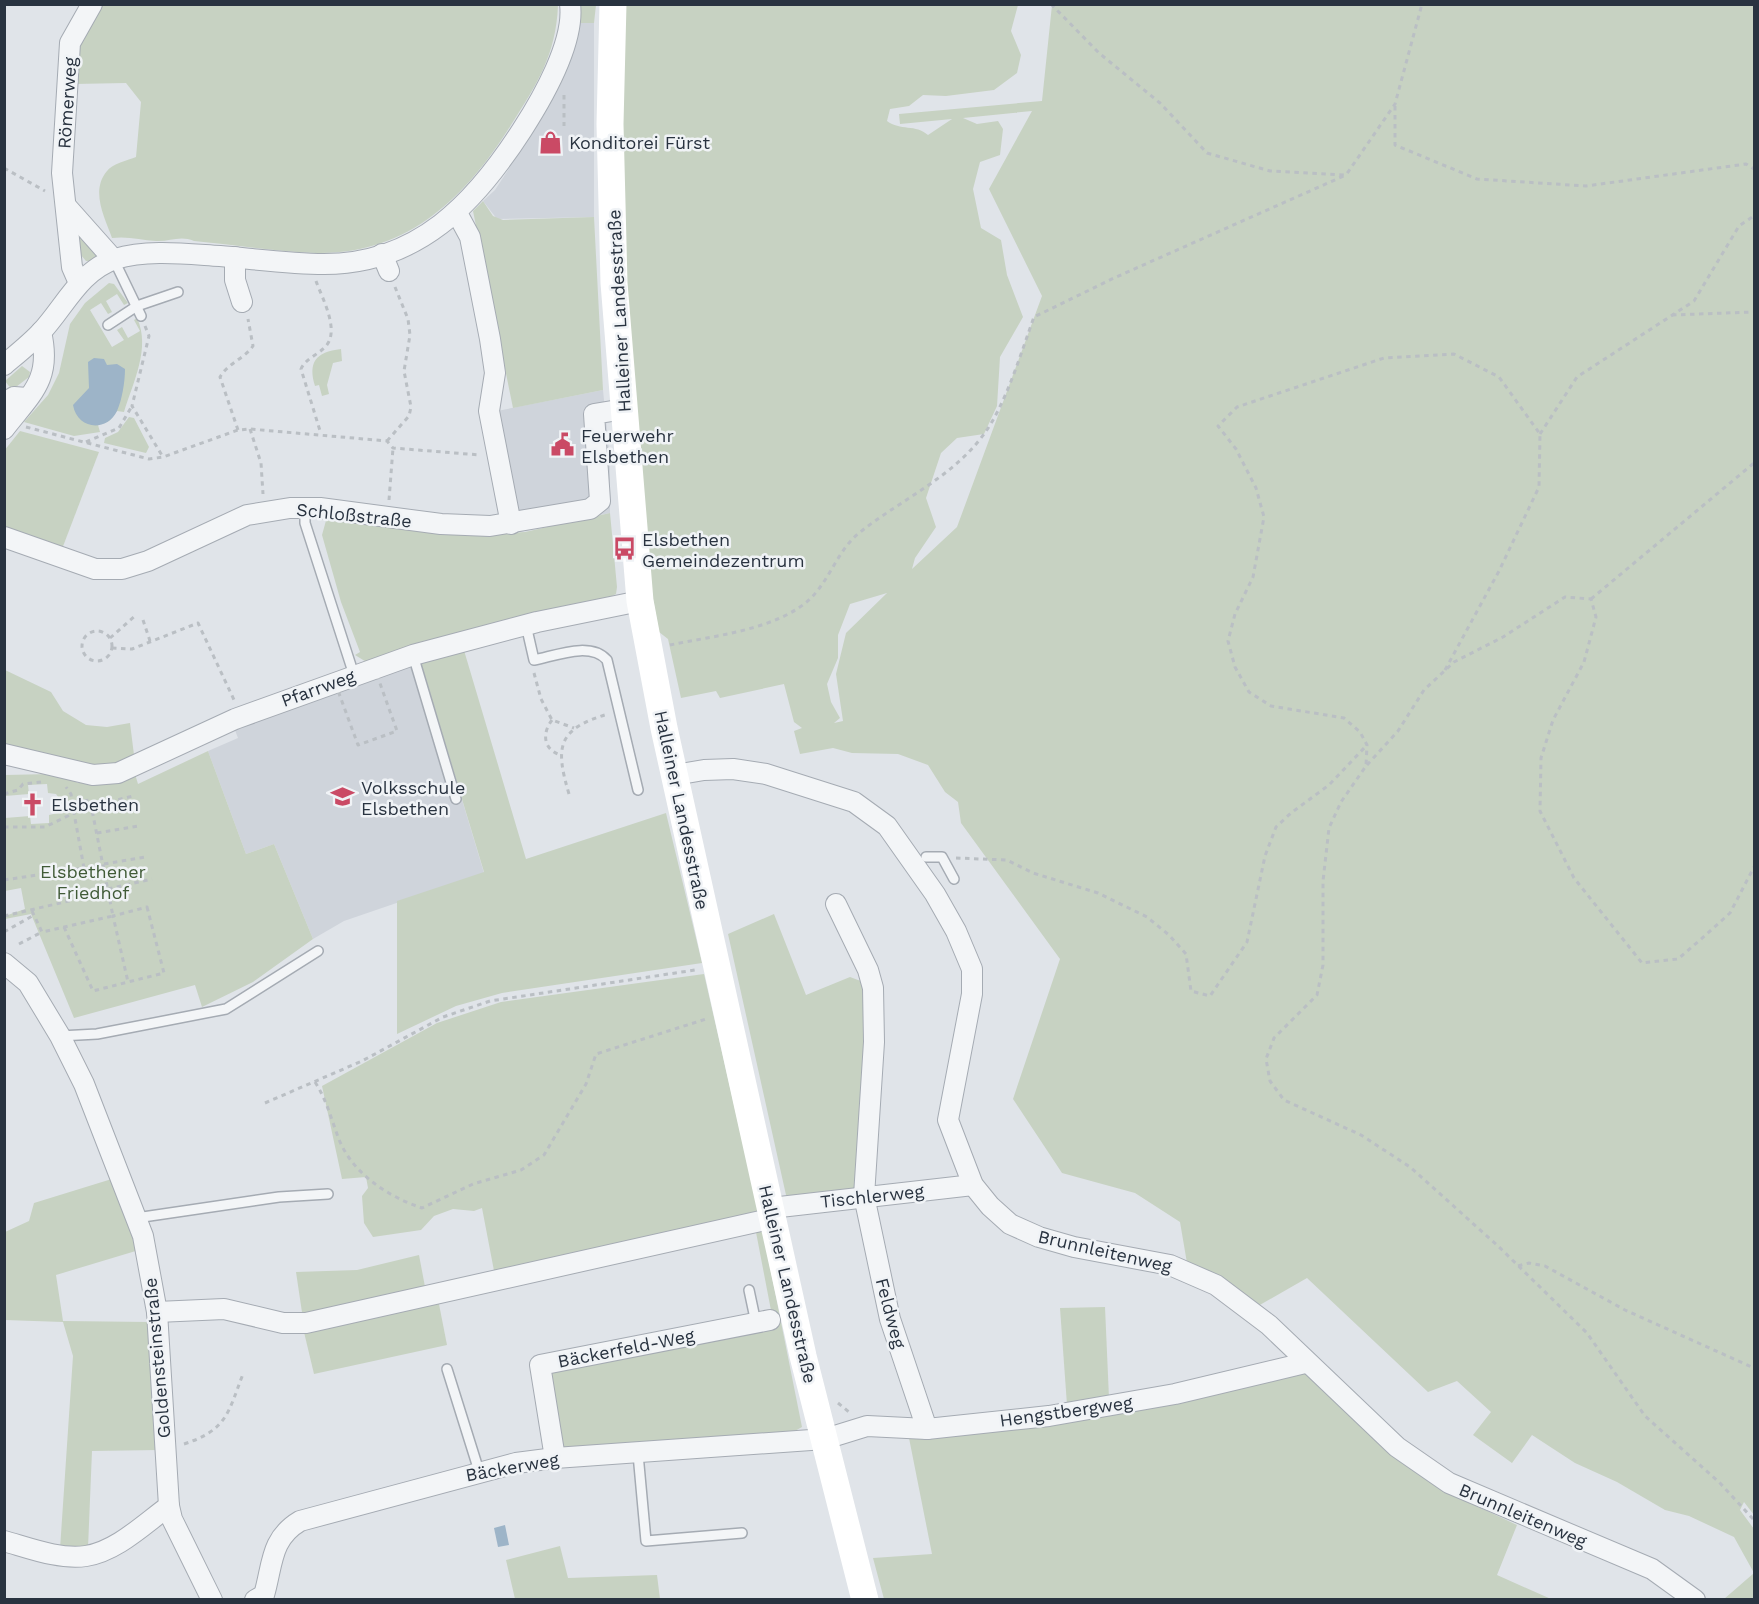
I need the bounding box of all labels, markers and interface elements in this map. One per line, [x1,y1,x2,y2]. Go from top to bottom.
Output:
street label: Römerweg [53,56,81,150]
shop icon: Konditorei Fürst [538,129,564,155]
place label: Konditorei Fürst [569,132,711,153]
street label: Halleiner Landesstraße [603,209,635,413]
place label: Feuerwehr Elsbethen [581,425,674,467]
public building icon: Feuerwehr Elsbethen [550,432,576,458]
street label: Schloßstraße [295,498,413,532]
place label: Elsbethen Gemeindezentrum [642,529,805,571]
bus stop icon: Elsbethen Gemeindezentrum [611,536,637,562]
street label: Pfarrweg [278,665,358,711]
street label: Halleiner Landesstraße [651,708,713,912]
place label: Volksschule Elsbethen [361,777,465,819]
school or university icon: Volksschule Elsbethen [330,784,356,810]
church icon: Elsbethen [20,791,46,817]
place label: Elsbethen [51,794,139,815]
park label: Elsbethener Friedhof [40,861,146,903]
street label: Tischlerweg [819,1180,925,1212]
street label: Halleiner Landesstraße [755,1183,821,1385]
street label: Brunnleitenweg [1036,1225,1174,1277]
street label: Feldweg [872,1276,911,1351]
street label: Goldensteinstraße [140,1277,174,1439]
street label: Bäckerfeld-Weg [556,1324,697,1372]
street label: Hengstbergweg [998,1391,1134,1431]
street label: Bäckerweg [464,1448,561,1486]
street label: Brunnleitenweg [1456,1479,1590,1552]

